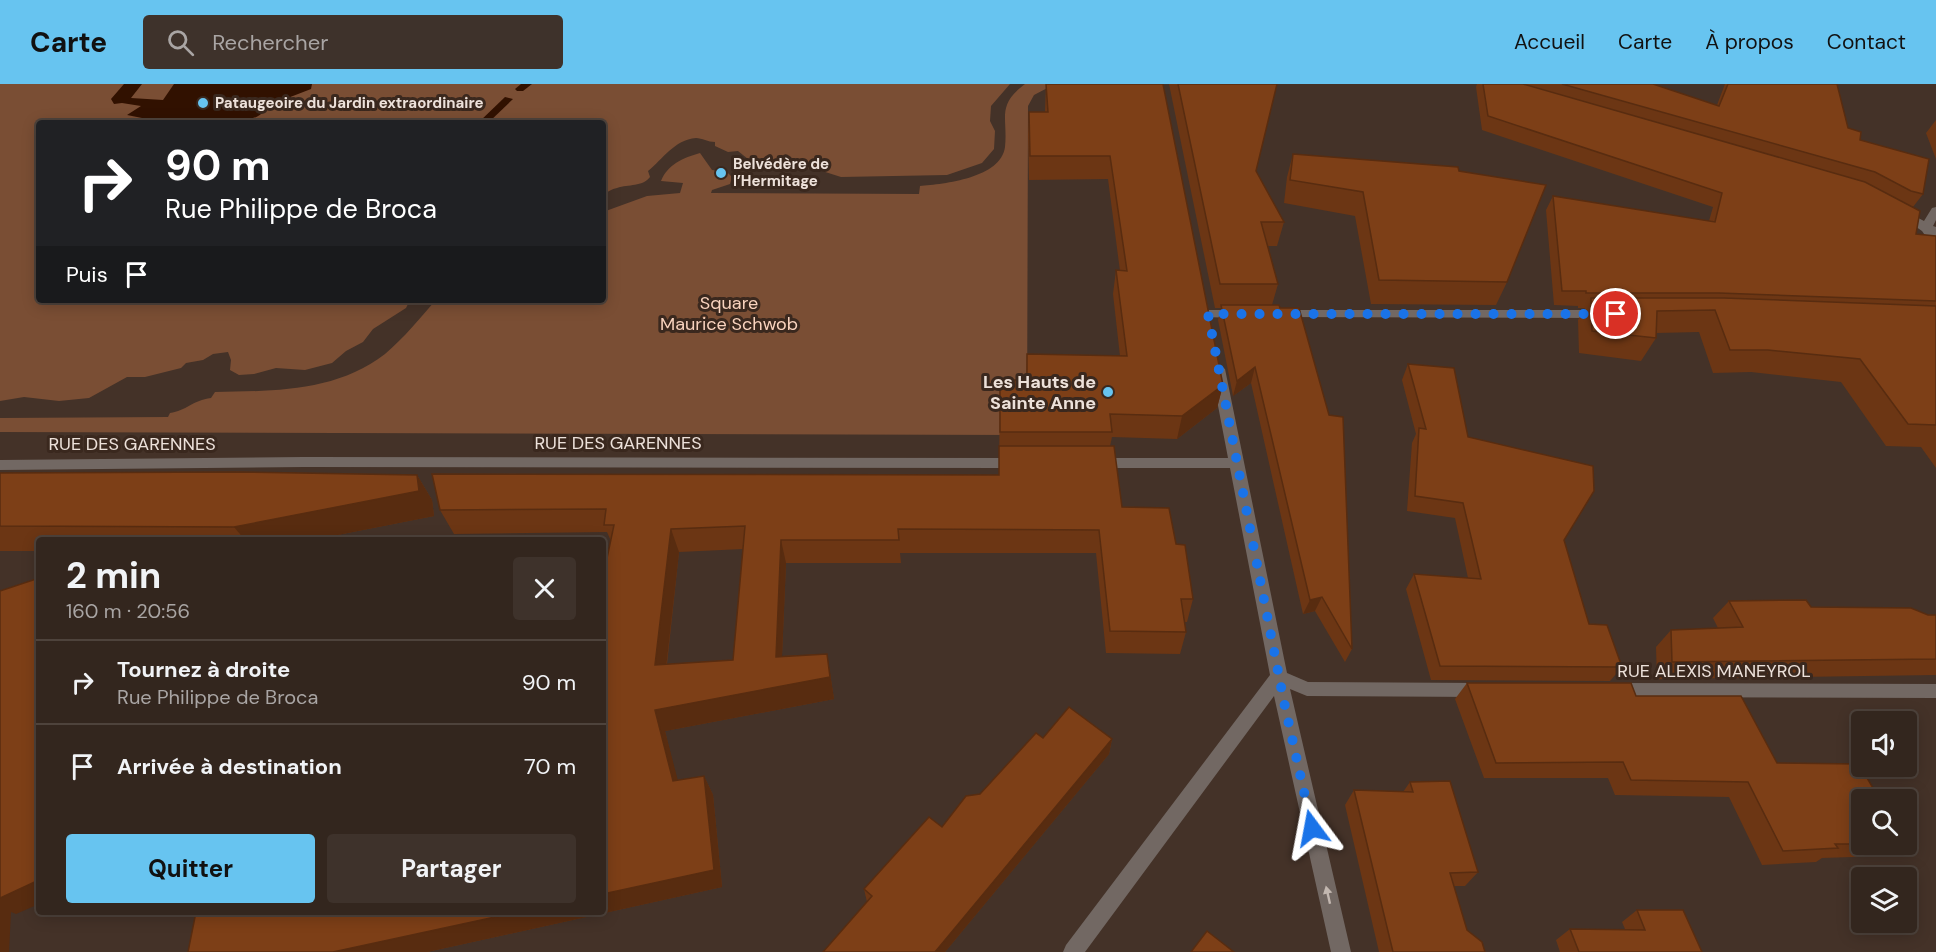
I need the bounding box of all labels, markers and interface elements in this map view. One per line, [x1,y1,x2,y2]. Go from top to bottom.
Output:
search box [143,15,563,69]
text: Carte [30,24,107,61]
icon: search [164,26,197,59]
text: Rechercher [212,28,328,57]
text: Accueil [1514,28,1585,56]
text: Carte [1618,28,1672,56]
text: À propos [1705,28,1794,56]
text: Contact [1827,28,1906,56]
place label: Pataugeoire du Jardin extraordinaire [215,93,483,113]
marker: Pataugeoire du Jardin extraordinaire [196,96,210,110]
text: 90 m [165,138,271,193]
icon: right [66,144,144,222]
place label: Belvédère de l’Hermitage [733,154,829,191]
marker: Belvédère de l’Hermitage [714,166,728,180]
text: Rue Philippe de Broca [165,191,437,226]
icon: arrive [120,258,153,291]
text: Puis [66,260,108,289]
pin [1590,288,1641,339]
park label: Square Maurice Schwob [660,291,798,336]
icon: arrive [1599,297,1632,330]
place label: Les Hauts de Sainte Anne [983,370,1096,415]
marker: Les Hauts de Sainte Anne [1101,385,1115,399]
street label: RUE DES GARENNES [534,431,702,455]
street label: RUE DES GARENNES [48,432,216,456]
text: 2 min [66,552,161,599]
button: close [513,557,576,620]
text: 160 m · 20:56 [66,598,190,624]
text: Tournez à droite [117,655,290,684]
street label: RUE ALEXIS MANEYROL [1617,659,1811,683]
icon: right [66,666,99,699]
text: 90 m [522,668,576,697]
text: Rue Philippe de Broca [117,684,318,710]
map controls [1851,711,1917,933]
button: sound [1851,711,1917,777]
icon: arrive [66,750,99,783]
text: Arrivée à destination [117,752,342,781]
text: 70 m [524,752,576,781]
button: search [1851,789,1917,855]
position arrow [1280,796,1344,860]
button: Quitter [66,834,315,903]
button: Partager [327,834,576,903]
button: layers [1851,867,1917,933]
one-way arrow [1323,885,1332,904]

